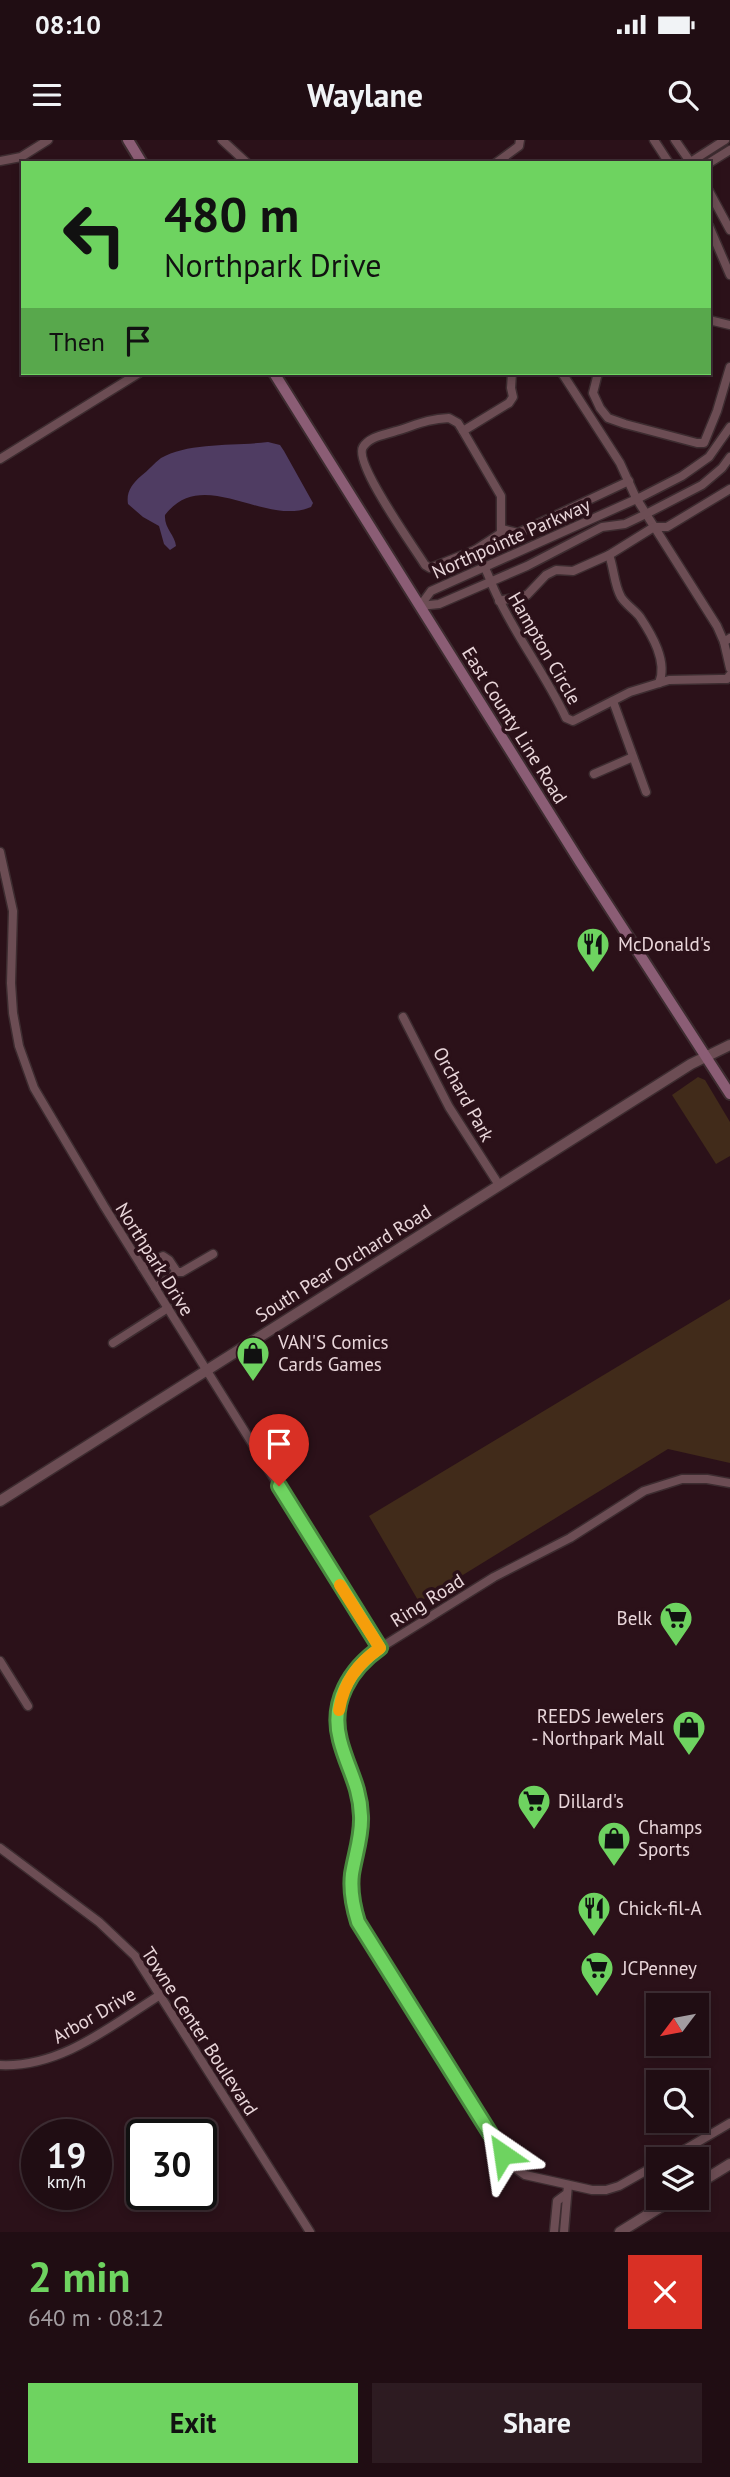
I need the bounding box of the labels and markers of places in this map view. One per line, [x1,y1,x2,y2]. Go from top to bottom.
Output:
restaurant icon: McDonald's [574,925,612,974]
place label: McDonald's [618,932,711,956]
place label: VAN'S Comics Cards Games [277,1330,389,1376]
shop icon: VAN'S Comics Cards Games [234,1334,272,1383]
pin [249,1414,309,1486]
supermarket icon: Belk [657,1599,695,1648]
place label: Belk [617,1606,652,1630]
place label: REEDS Jewelers - Northpark Mall [531,1704,664,1750]
shop icon: REEDS Jewelers - Northpark Mall [670,1708,708,1757]
supermarket icon: Dillard's [515,1782,553,1831]
place label: Dillard's [558,1789,624,1813]
place label: Champs Sports [638,1815,702,1861]
shop icon: Champs Sports [595,1819,633,1868]
restaurant icon: Chick-fil-A [575,1889,613,1938]
place label: Chick-fil-A [618,1896,702,1920]
supermarket icon: JCPenney [578,1949,616,1998]
place label: JCPenney [621,1956,697,1980]

